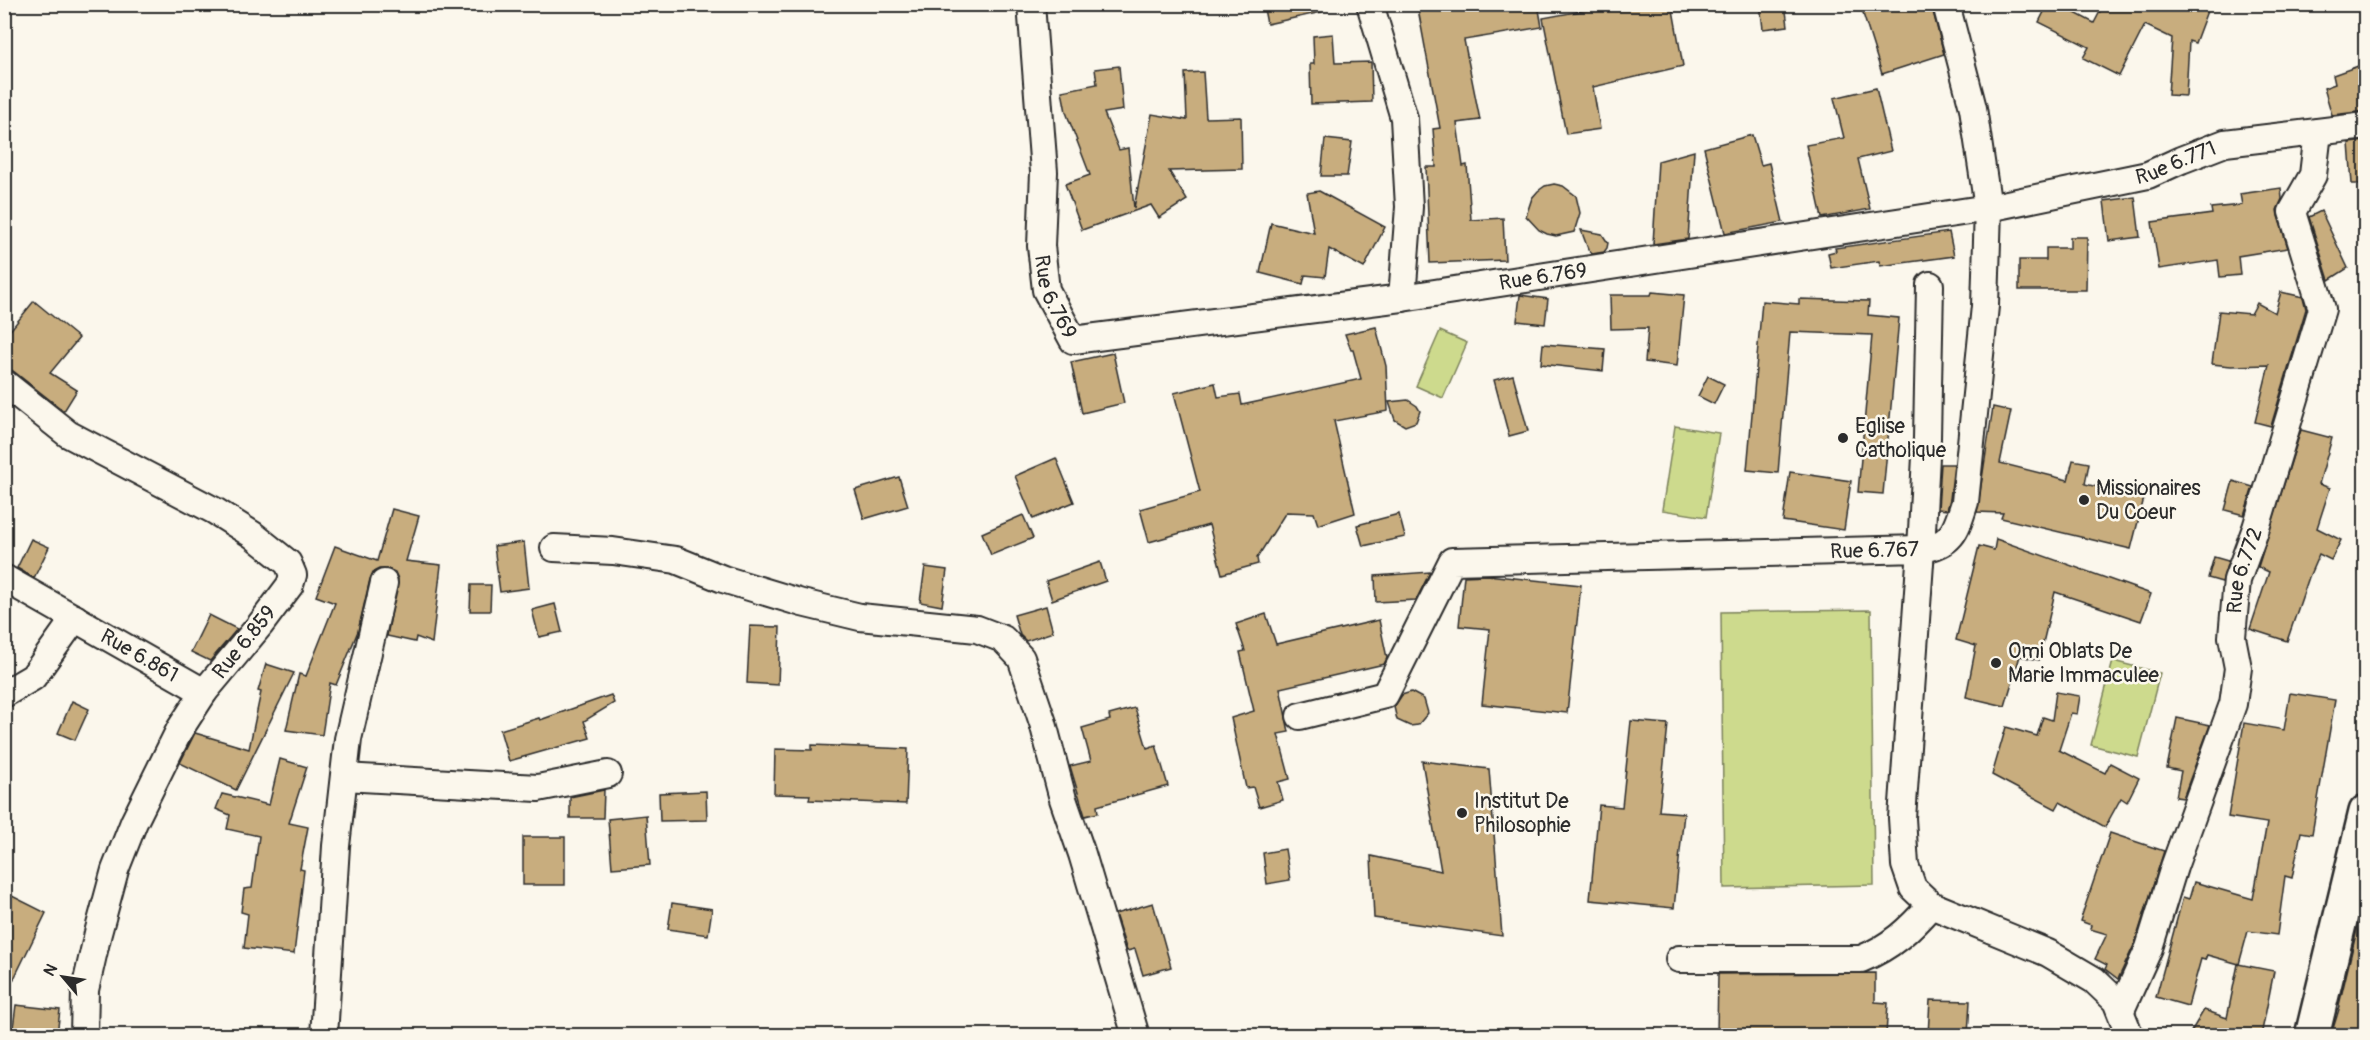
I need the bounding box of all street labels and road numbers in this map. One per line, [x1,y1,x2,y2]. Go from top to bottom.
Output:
street label: Rue 6.771 [2133,135,2220,191]
street label: Rue 6.769 [1028,254,1083,344]
street label: Rue 6.769 [1497,257,1589,297]
street label: Rue 6.772 [2221,524,2269,615]
street label: Rue 6.767 [1830,536,1919,565]
street label: Rue 6.859 [206,600,282,685]
street label: Rue 6.861 [95,623,183,689]

